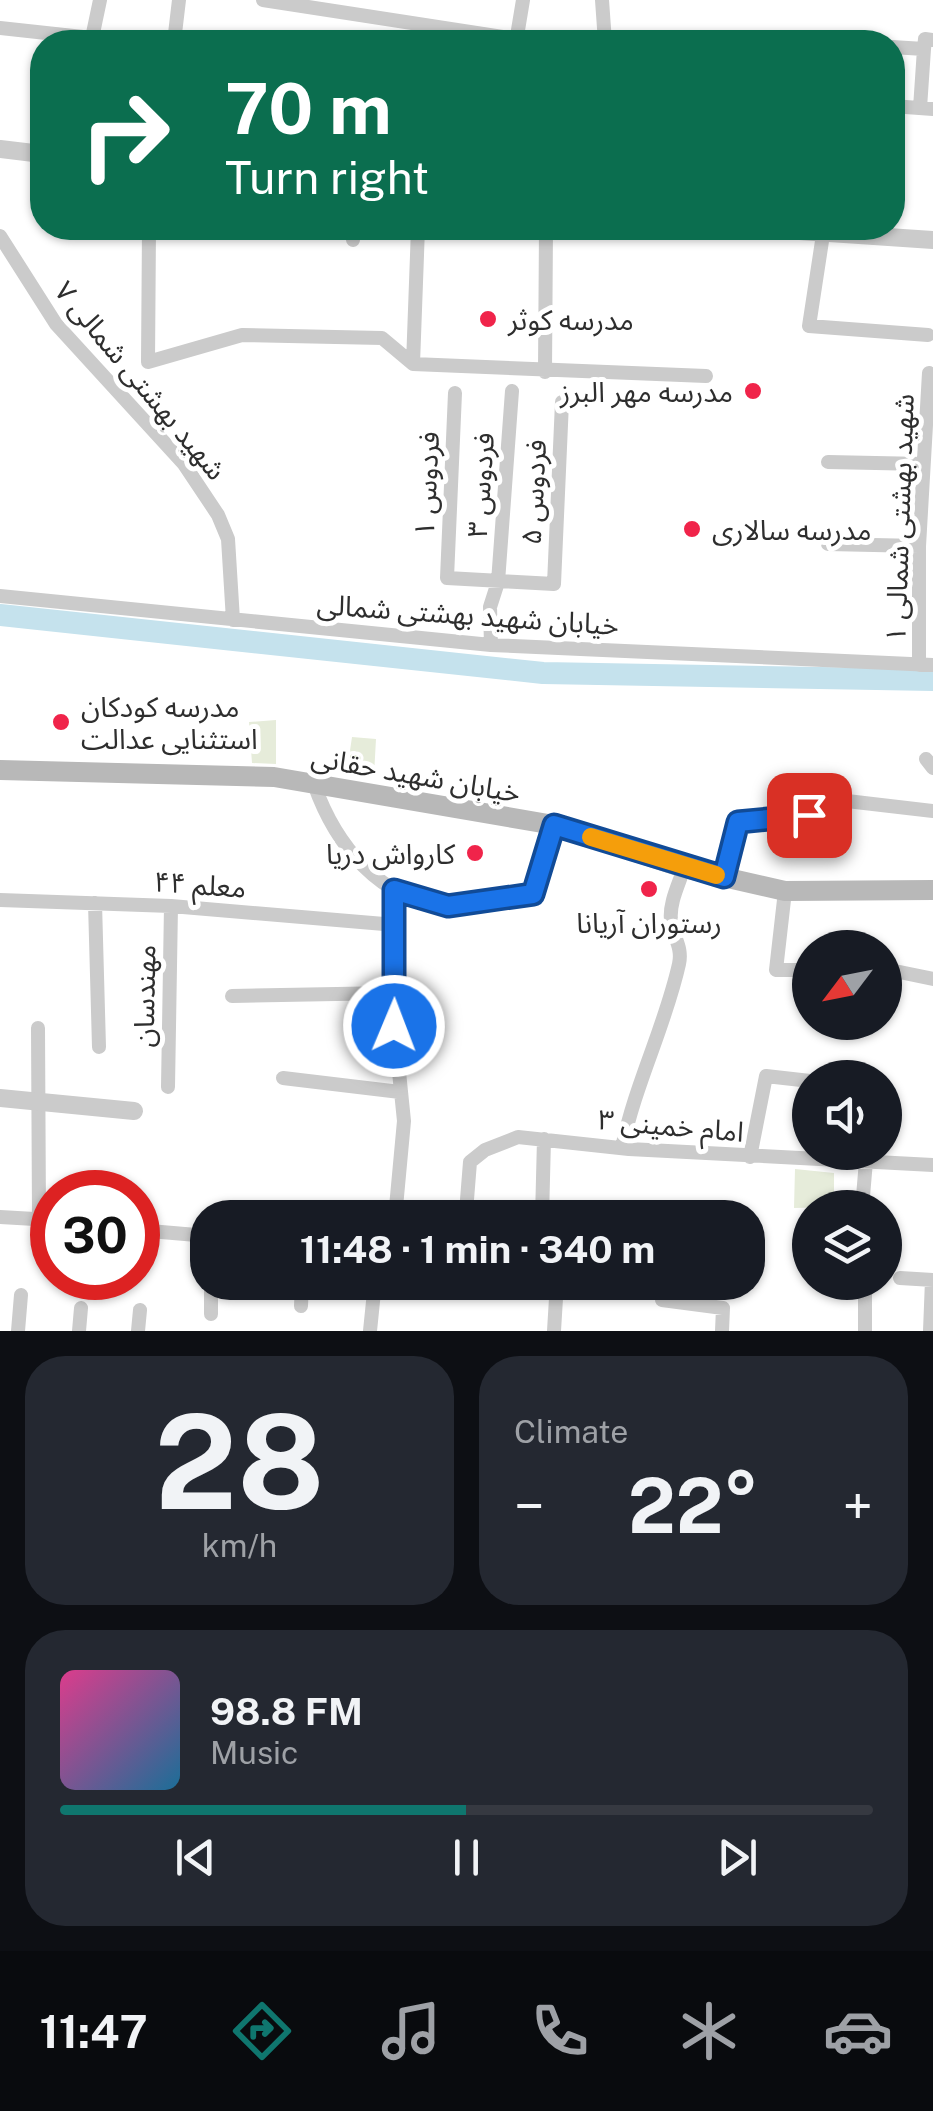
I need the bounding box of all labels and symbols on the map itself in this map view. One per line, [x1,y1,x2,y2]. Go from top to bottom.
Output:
street label: شهید بهشتی شمالی ۷ [48,274,234,487]
place label: مدرسه کوثر [507,303,634,337]
marker: مدرسه کوثر [477,308,499,330]
place label: مدرسه مهر البرز [559,375,733,409]
marker: مدرسه مهر البرز [742,380,764,402]
street label: شهید بهشتی شمالی ۱ [878,393,921,643]
street label: فردوس ۱ [407,431,446,538]
street label: فردوس ۳ [460,431,501,539]
street label: فردوس ۵ [514,439,553,546]
place label: مدرسه سالاری [712,513,871,547]
marker: مدرسه سالاری [681,518,703,540]
street label: خیابان شهید بهشتی شمالی [316,587,620,642]
place label: مدرسه کودکان استثنایی عدالت [81,690,258,756]
marker: مدرسه کودکان استثنایی عدالت [50,711,72,733]
street label: خیابان شهید حقانی [309,739,523,810]
pin [767,773,852,858]
place label: کارواش دریا [326,837,455,871]
marker: کارواش دریا [464,842,486,864]
street label: معلم ۴۴ [152,864,247,910]
marker: رستوران آریانا [638,878,660,900]
place label: رستوران آریانا [576,906,722,940]
north arrow [792,930,902,1040]
street label: مهندسان [127,944,161,1048]
position arrow [342,974,446,1078]
street label: امام خمینی ۳ [596,1102,745,1153]
speed limit sign: 30 [30,1170,160,1300]

